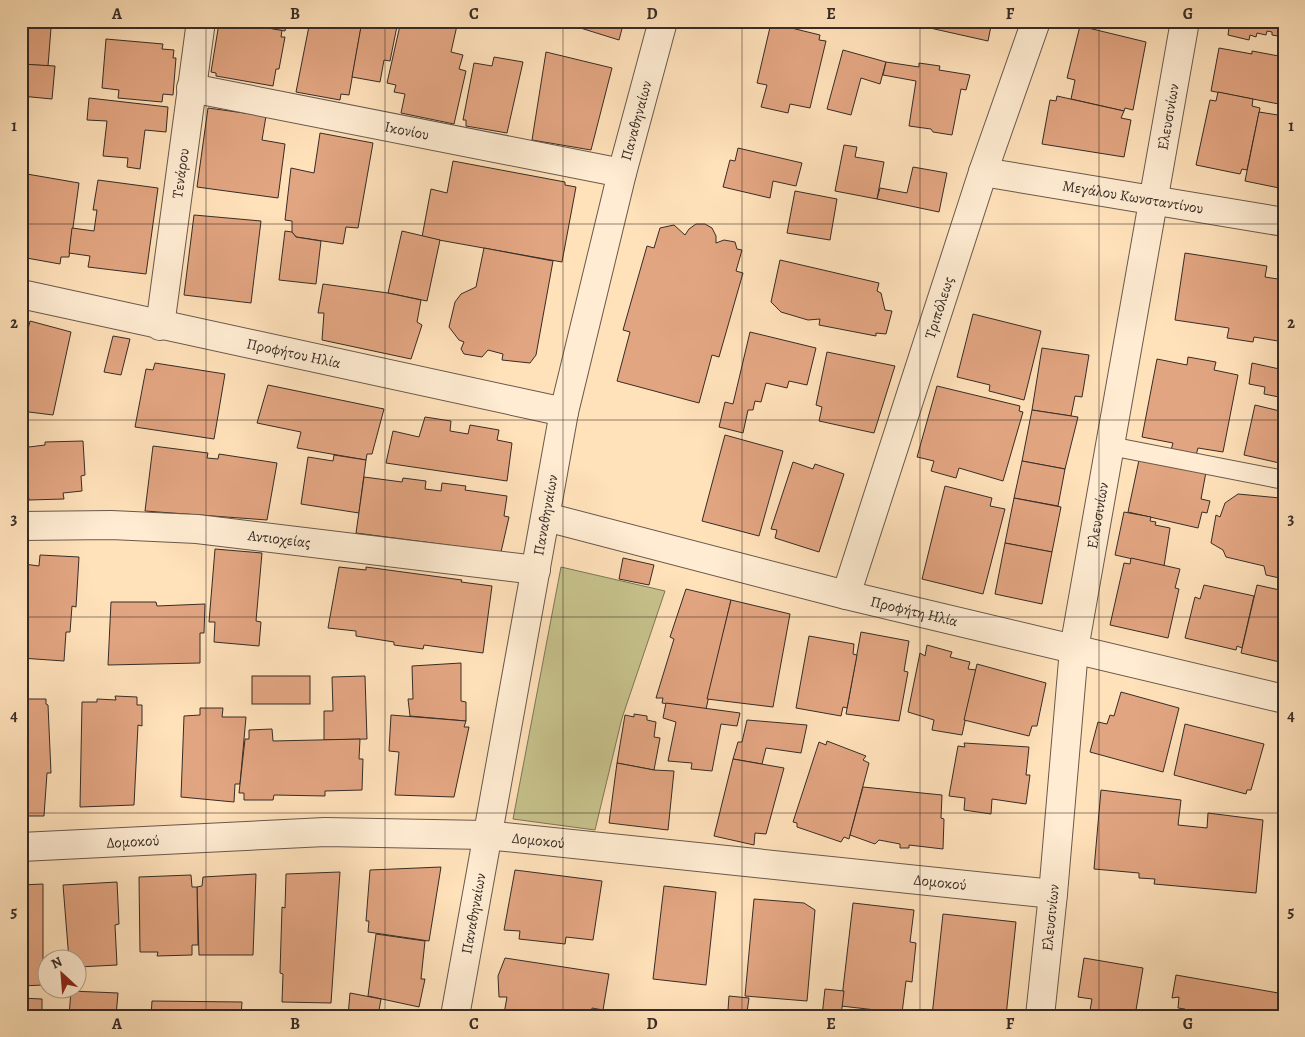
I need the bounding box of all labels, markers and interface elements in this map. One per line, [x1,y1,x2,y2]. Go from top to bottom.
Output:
text: A [111,3,123,25]
text: B [290,3,300,25]
text: C [469,3,479,25]
text: D [646,3,658,25]
text: E [826,3,836,25]
text: F [1006,3,1015,25]
text: G [1183,3,1193,25]
street label: Παναθηναίων [616,78,656,163]
street label: Ελευσινίων [1152,82,1184,152]
text: 1 [11,115,17,137]
text: 1 [1288,115,1294,137]
street label: Ικονίου [383,116,431,145]
street label: Τενάρου [167,147,194,200]
street label: Μεγάλου Κωνσταντίνου [1061,175,1205,218]
street label: Τριπόλεως [920,274,958,341]
text: 2 [10,312,18,334]
text: 2 [1287,312,1295,334]
street label: Προφήτου Ηλία [245,333,343,373]
street label: Παναθηναίων [528,473,563,557]
street label: Ελευσινίων [1082,481,1113,550]
text: 3 [11,508,18,530]
text: 3 [1288,508,1295,530]
street label: Αντιοχείας [246,525,312,553]
street label: Προφήτη Ηλία [868,591,960,631]
text: 4 [10,705,18,727]
text: 4 [1287,705,1295,727]
street label: Δομοκού [511,828,566,853]
street label: Δομοκού [106,830,160,853]
street label: Δομοκού [913,870,968,895]
street label: Παναθηναίων [456,872,491,956]
street label: Ελευσινίων [1037,883,1064,952]
text: 5 [11,901,18,923]
text: 5 [1288,901,1295,923]
north arrow [38,950,88,1000]
text: N [48,952,65,974]
text: A [111,1013,123,1035]
text: B [290,1013,300,1035]
text: C [469,1013,479,1035]
text: D [646,1013,658,1035]
text: E [826,1013,836,1035]
text: F [1006,1013,1015,1035]
text: G [1183,1013,1193,1035]

